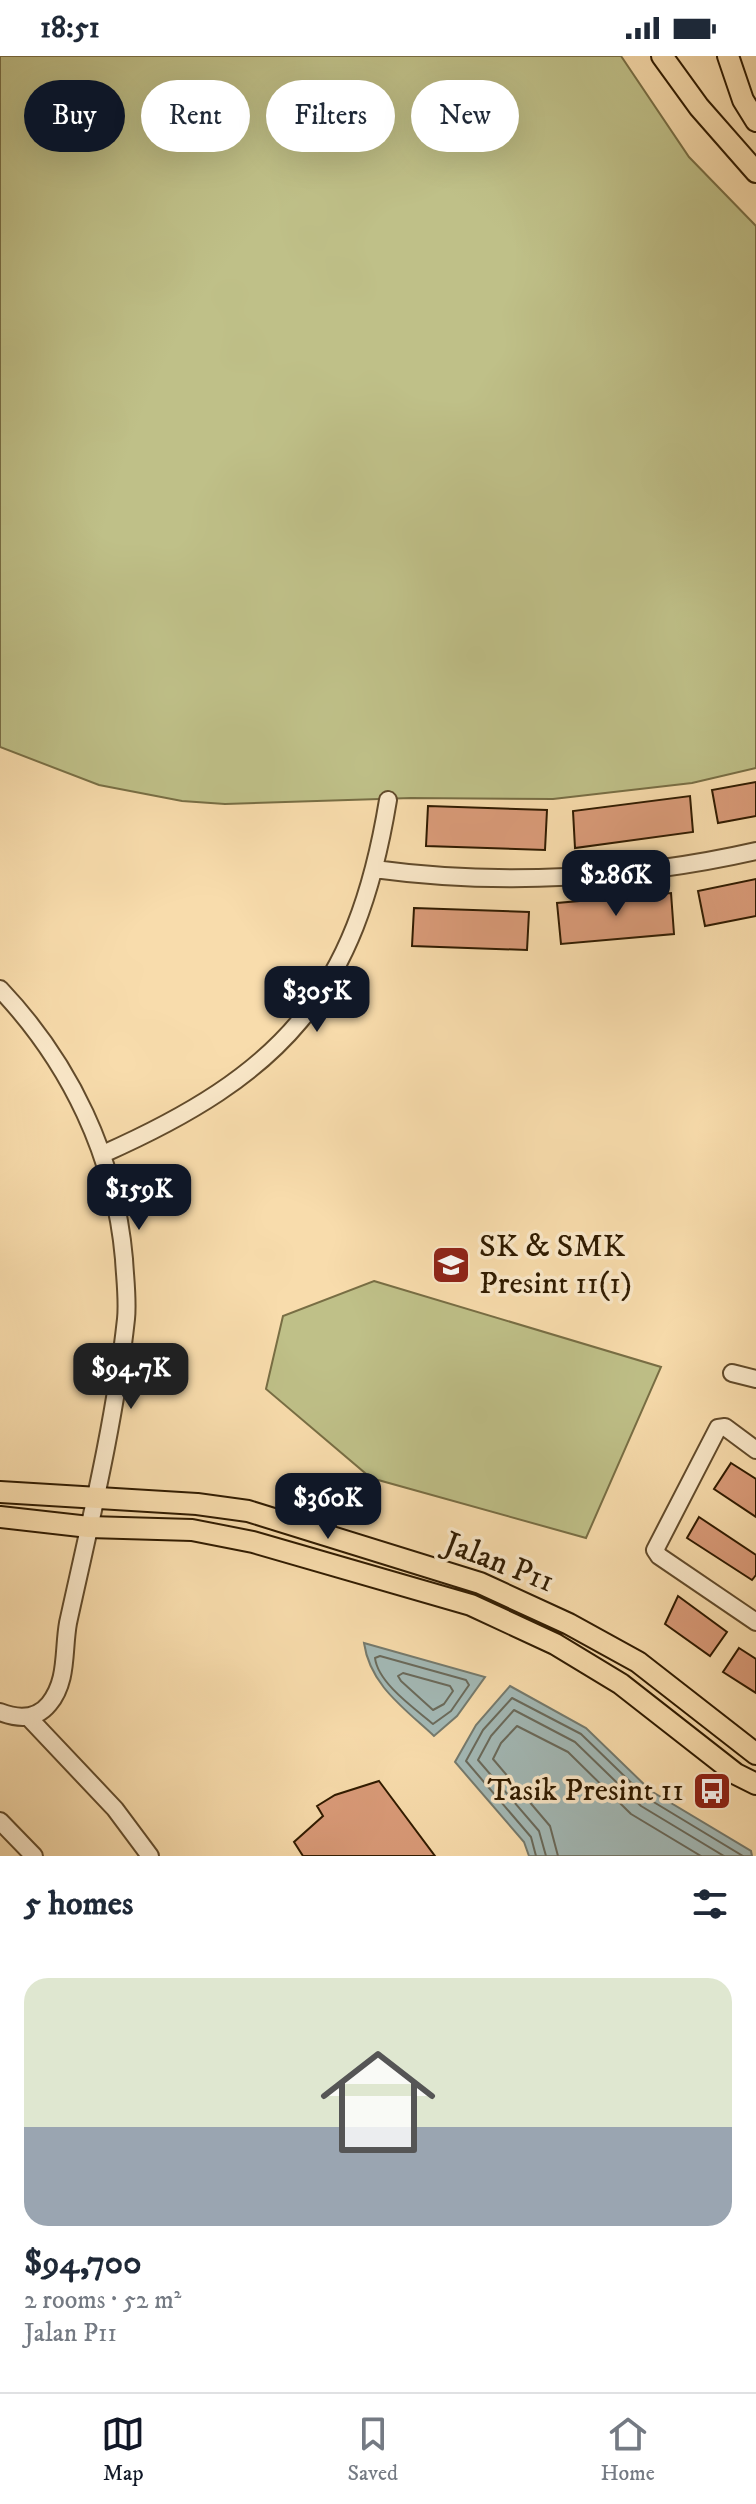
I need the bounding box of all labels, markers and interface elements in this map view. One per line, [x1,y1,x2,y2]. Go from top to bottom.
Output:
text: 18:51 [40,10,100,47]
chip: Buy [24,80,125,152]
chip: Rent [141,80,250,152]
chip: Filters [266,80,395,152]
chip: New [411,80,519,152]
pin: $286K [560,850,672,918]
text: $286K [580,859,652,892]
pin: $305K [261,966,373,1034]
text: $305K [282,975,352,1008]
pin: $159K [83,1164,195,1232]
text: $159K [105,1173,173,1206]
place label: SK & SMK Presint 11(1) [479,1227,632,1304]
school or university icon: SK & SMK Presint 11(1) [430,1244,472,1286]
pin: $94.7K [66,1343,196,1411]
text: $94.7K [91,1352,171,1385]
pin: $360K [272,1473,384,1541]
text: $360K [293,1482,363,1515]
street label: Jalan P11 [436,1523,560,1602]
bus stop icon: Tasik Presint 11 [691,1770,733,1812]
place label: Tasik Presint 11 [488,1771,684,1811]
icon: filters [688,1882,732,1926]
text: 5 homes [24,1883,133,1925]
icon: home [306,2030,450,2174]
text: $94,700 [24,2242,141,2284]
text: 2 rooms · 52 m² [24,2284,181,2317]
text: Jalan P11 [24,2317,117,2350]
tab: Map [101,2412,145,2487]
tab: Saved [348,2412,398,2487]
tab: Home [600,2412,655,2487]

